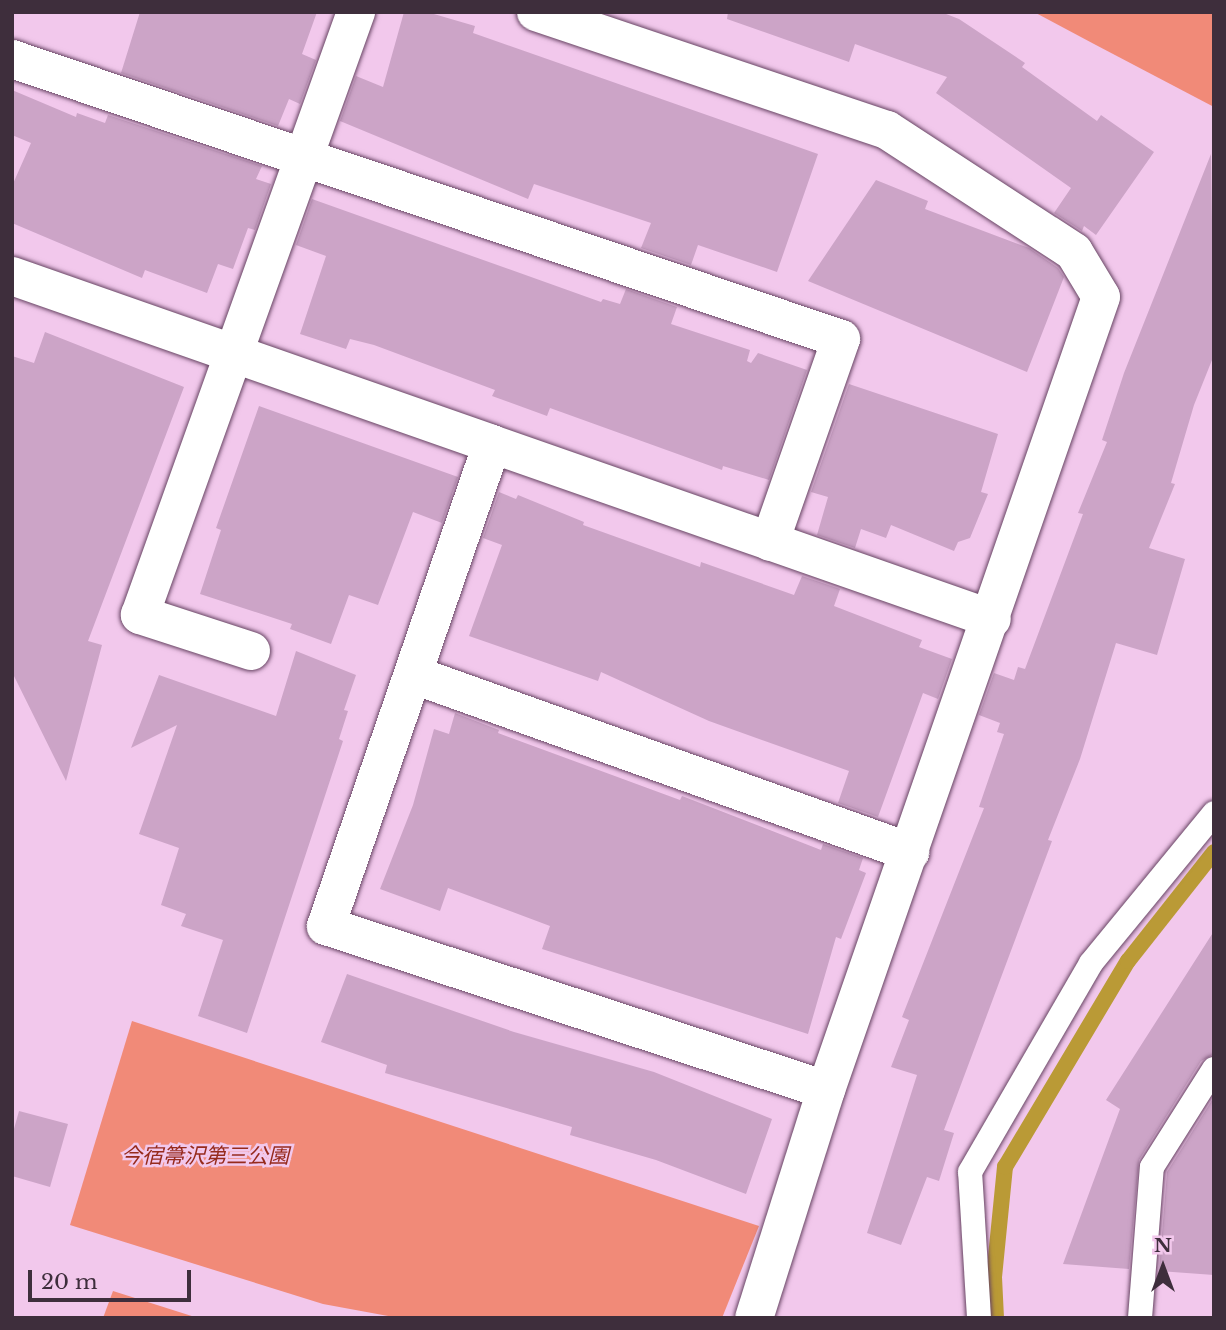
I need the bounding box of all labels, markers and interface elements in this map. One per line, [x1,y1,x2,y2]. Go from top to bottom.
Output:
park label: 今宿箒沢第三公園 [121,1143,289,1169]
north arrow [1128,1232,1198,1302]
text: N [1154,1234,1172,1257]
scale bar [32,1256,194,1300]
text: 20 m [41,1269,98,1295]

